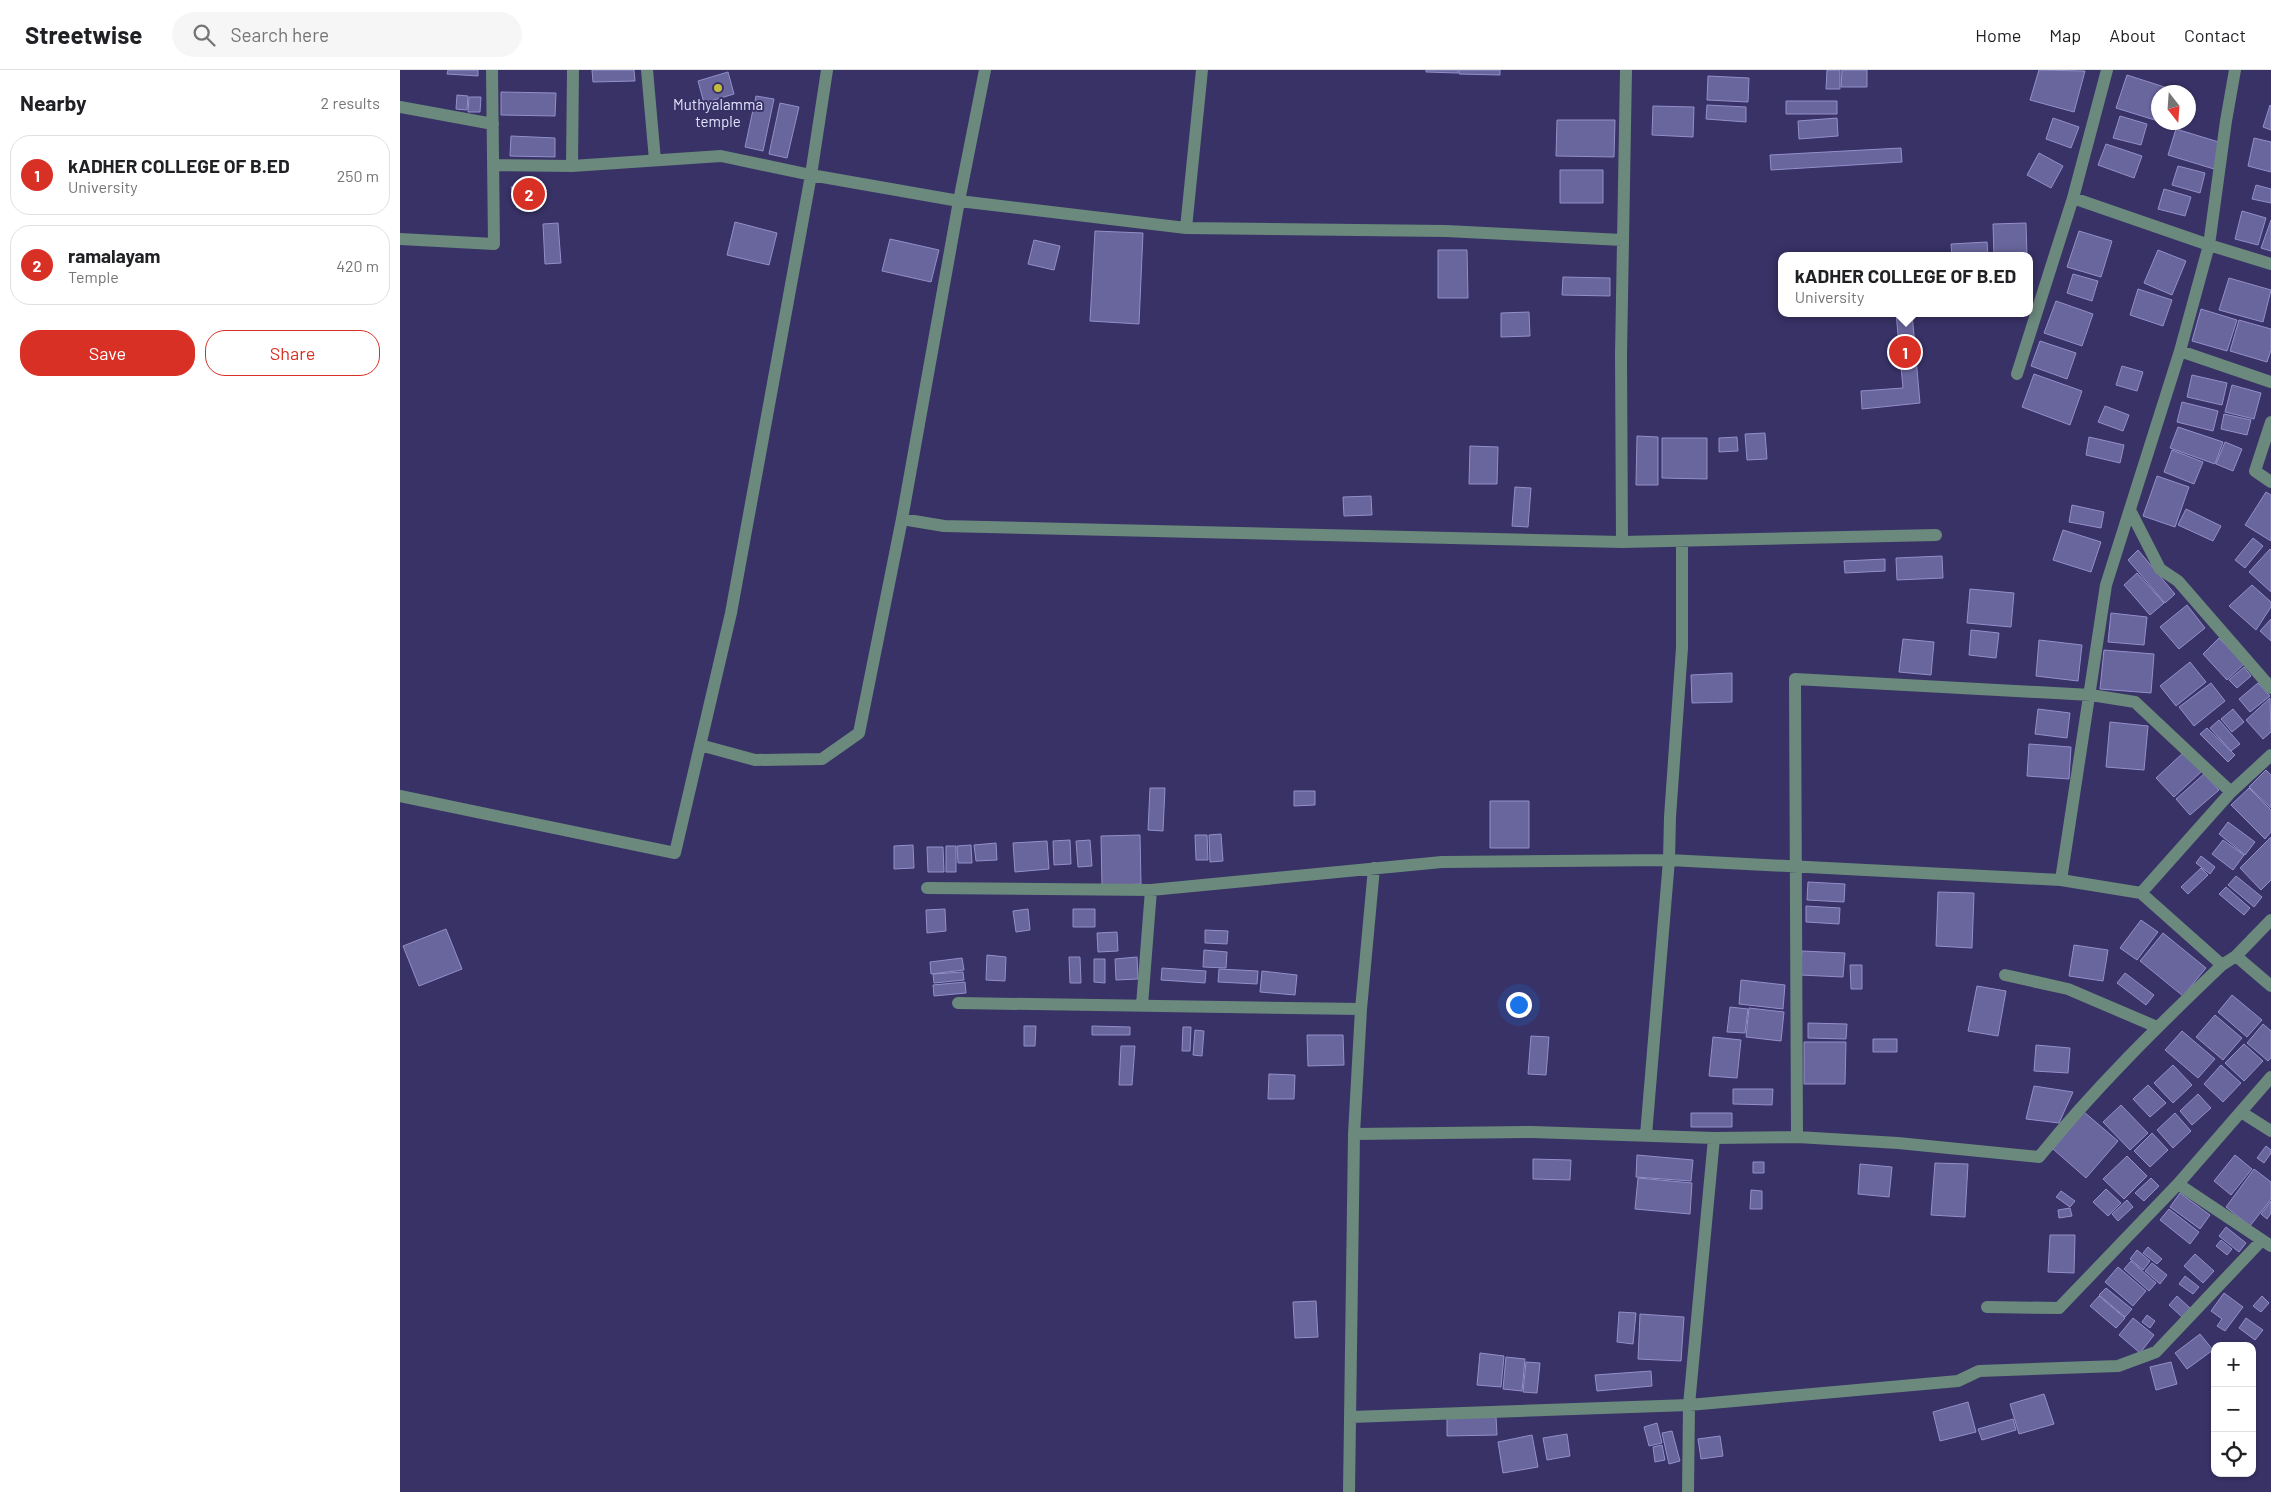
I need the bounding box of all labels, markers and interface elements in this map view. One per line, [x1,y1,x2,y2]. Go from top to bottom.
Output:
search box [172,12,522,57]
text: Streetwise [25,20,142,49]
icon: search [190,21,218,49]
text: Search here [230,23,329,46]
text: Home [1975,24,2021,46]
text: Map [2049,24,2081,46]
text: About [2109,24,2156,46]
text: Contact [2184,24,2246,46]
marker: Muthyalamma temple [712,82,724,94]
north arrow [2151,85,2196,130]
text: Nearby [20,90,86,115]
text: 2 results [321,93,380,112]
place label: Muthyalamma temple [673,95,763,130]
text: kADHER COLLEGE OF B.ED [68,154,290,177]
text: 1 [34,166,40,185]
text: 250 m [337,166,379,185]
pin: 2 [513,175,545,213]
text: University [68,177,138,196]
text: ramalayam [68,244,160,267]
popup [1778,252,2033,317]
text: 2 [33,256,41,275]
text: 420 m [336,256,379,275]
text: kADHER COLLEGE OF B.ED [1795,264,2016,287]
text: Temple [68,267,119,286]
text: University [1795,287,1864,306]
button: Save [20,330,195,376]
button: Share [205,330,380,376]
pin: 1 [1889,333,1921,371]
your location [1506,992,1532,1018]
map controls [2211,1342,2256,1477]
button: + [2211,1342,2256,1387]
button: − [2211,1387,2256,1432]
button: locate [2211,1432,2256,1477]

